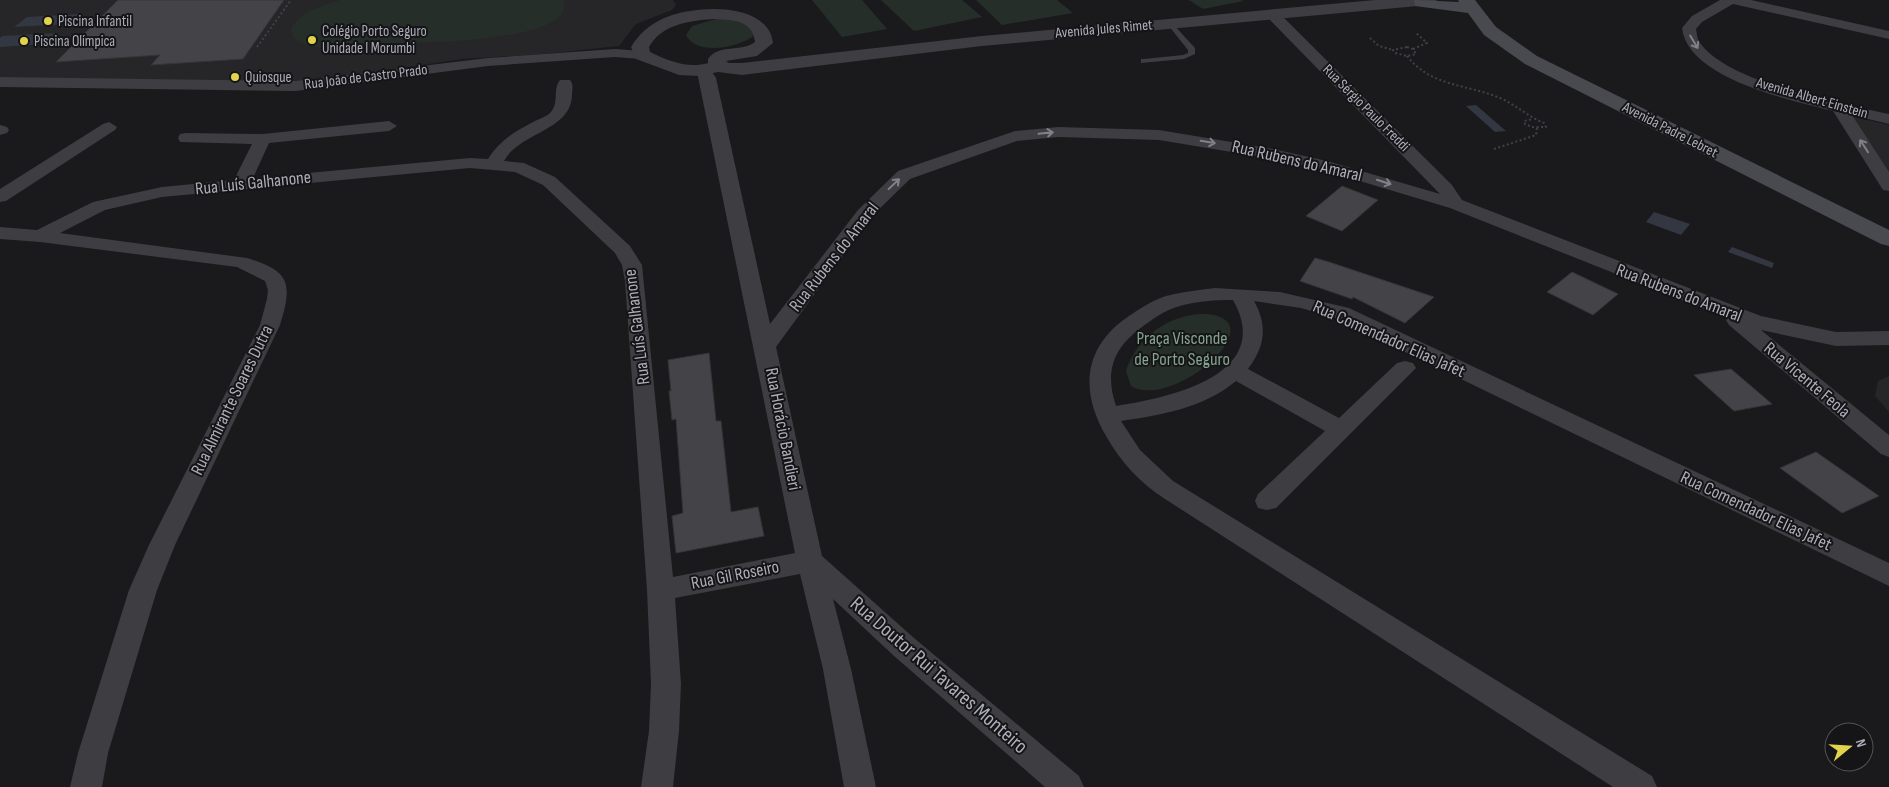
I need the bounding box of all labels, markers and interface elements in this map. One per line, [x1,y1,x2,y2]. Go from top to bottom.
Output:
place label: Piscina Infantil [58,12,132,31]
marker: Piscina Infantil [42,15,54,27]
street label: Avenida Jules Rimet [1054,15,1154,43]
place label: Colégio Porto Seguro Unidade I Morumbi [322,22,427,58]
place label: Piscina Olímpica [34,32,115,51]
marker: Colégio Porto Seguro Unidade I Morumbi [306,34,318,46]
marker: Piscina Olímpica [18,35,30,47]
one-way arrow [1689,35,1699,50]
street label: Rua João de Castro Prado [303,60,429,94]
street label: Rua Sérgio Paulo Freddi [1318,60,1414,156]
place label: Quiosque [245,68,292,87]
marker: Quiosque [229,71,241,83]
street label: Avenida Albert Einstein [1753,73,1870,123]
street label: Avenida Padre Lebret [1618,97,1721,162]
one-way arrow [1038,128,1054,138]
street label: Rua Rubens do Amaral [1230,136,1364,186]
one-way arrow [1200,138,1216,148]
one-way arrow [1858,140,1868,154]
street label: Rua Luís Galhanone [194,166,312,200]
one-way arrow [1375,178,1391,187]
one-way arrow [888,179,901,190]
street label: Rua Rubens do Amaral [785,198,883,316]
street label: Rua Rubens do Amaral [1613,259,1745,327]
street label: Rua Luís Galhanone [619,268,655,386]
street label: Rua Comendador Elias Jafet [1310,296,1469,382]
street label: Rua Almirante Soares Dutra [187,322,277,478]
park label: Praça Visconde de Porto Seguro [1134,328,1230,370]
street label: Rua Vicente Feola [1760,338,1855,422]
street label: Rua Horácio Bandieri [761,366,805,492]
street label: Rua Comendador Elias Jafet [1677,467,1835,555]
street label: Rua Gil Roseiro [689,556,781,594]
street label: Rua Doutor Rui Tavares Monteiro [845,591,1033,759]
north arrow [1824,722,1874,772]
text: N [1852,737,1870,749]

